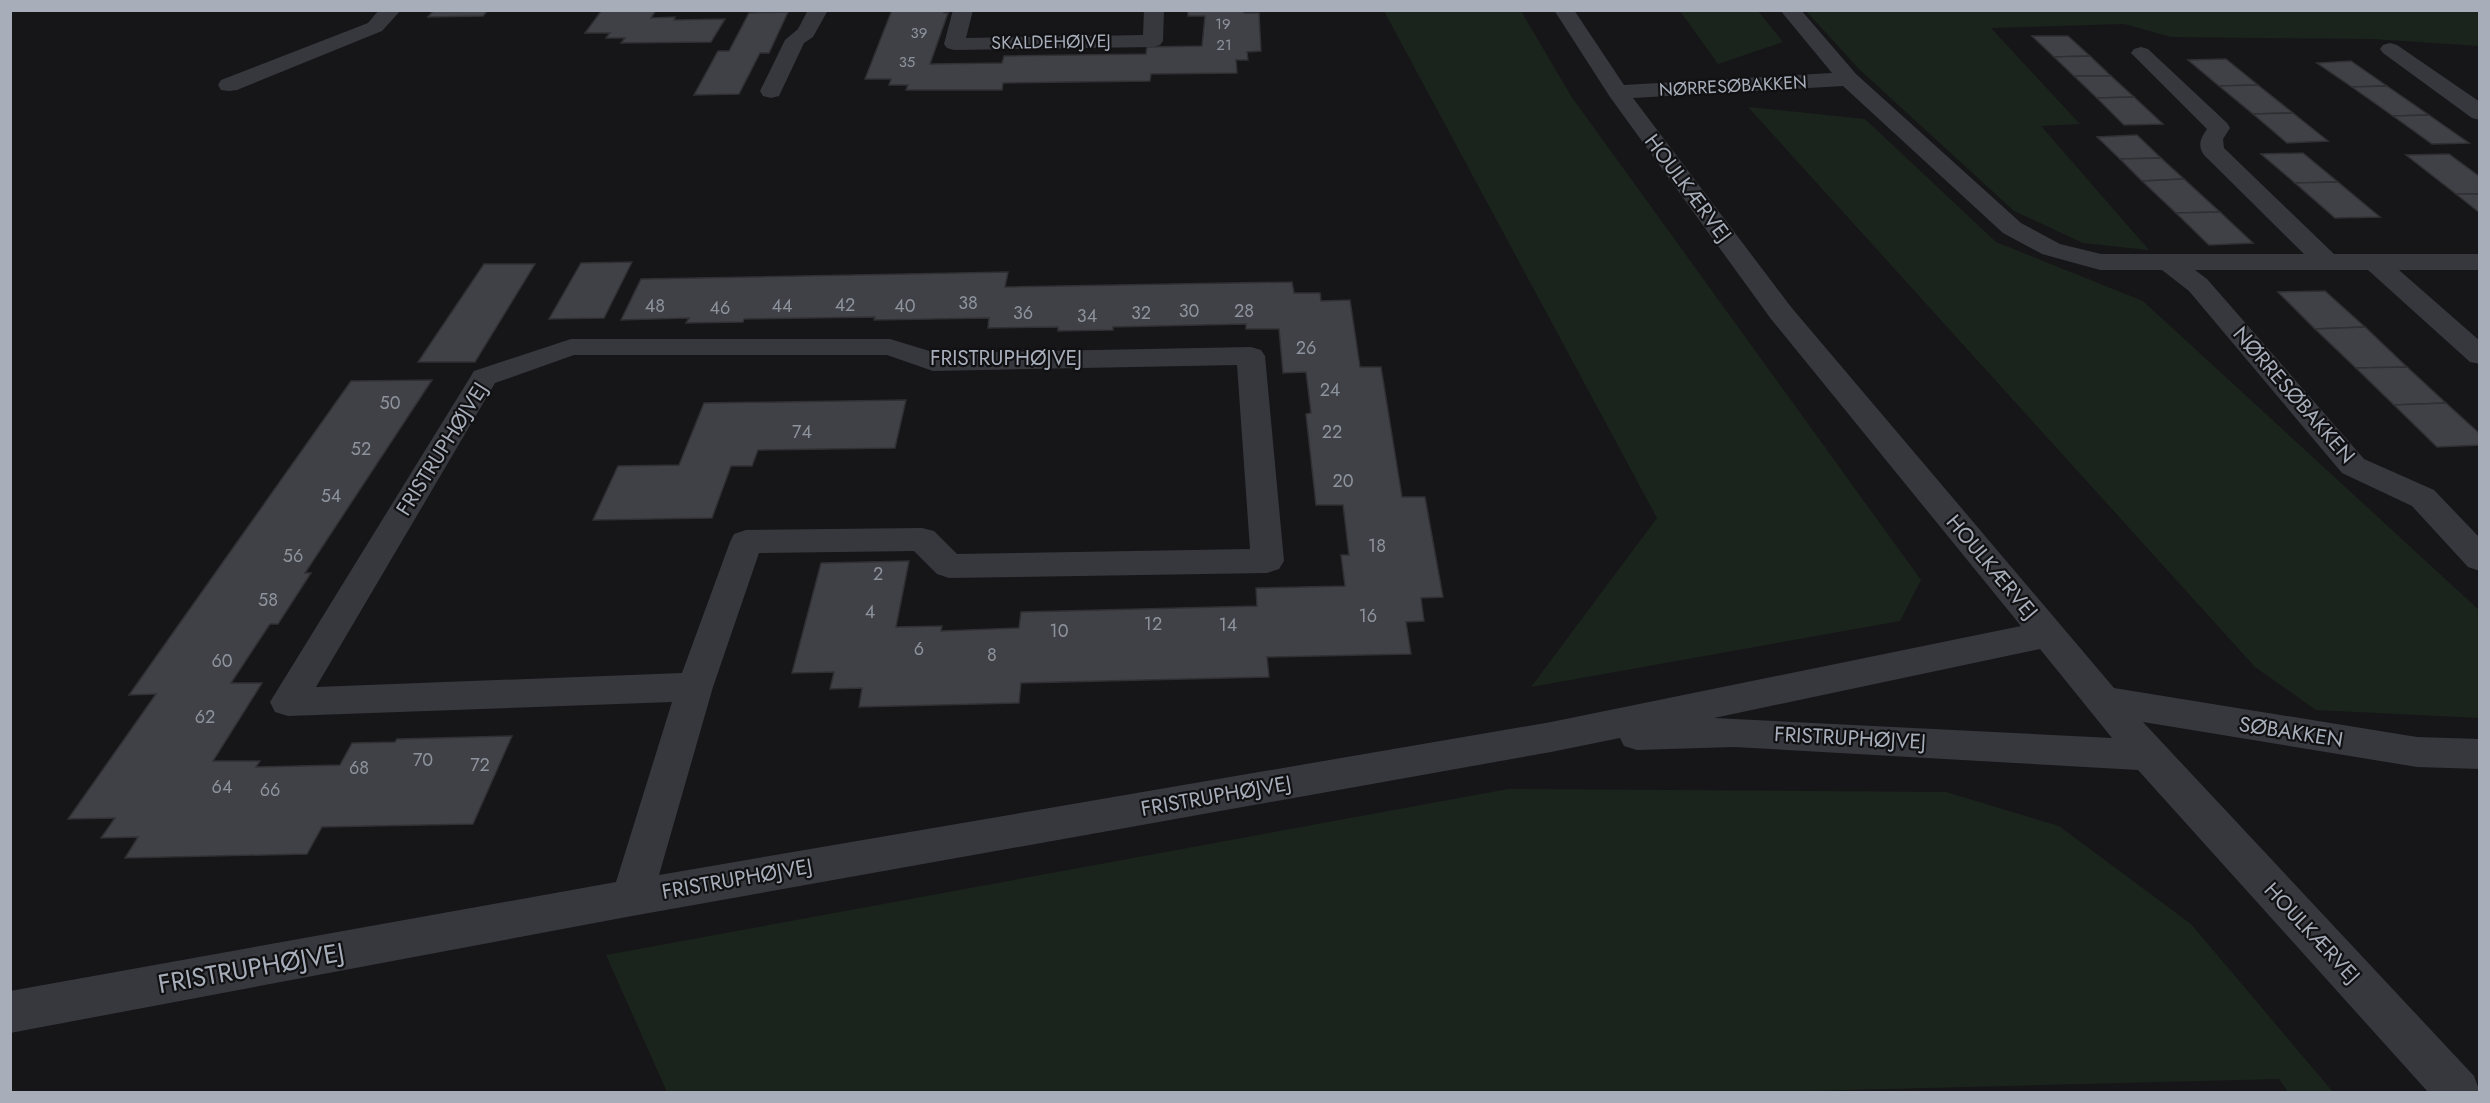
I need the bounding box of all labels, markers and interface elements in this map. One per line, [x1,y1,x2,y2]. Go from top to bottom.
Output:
house number: 19 [1215,13,1231,35]
house number: 39 [911,22,927,44]
street label: SKALDEHØJVEJ [991,28,1111,56]
house number: 21 [1216,34,1232,56]
house number: 35 [899,51,915,73]
street label: NØRRESØBAKKEN [1658,69,1808,103]
street label: HOULKÆRVEJ [1637,128,1739,248]
house number: 38 [958,290,978,316]
house number: 42 [835,292,855,318]
house number: 48 [645,293,665,319]
house number: 44 [772,293,793,319]
house number: 40 [894,293,916,319]
house number: 46 [710,295,730,321]
house number: 30 [1179,298,1200,324]
house number: 28 [1234,298,1254,324]
house number: 36 [1013,300,1033,326]
house number: 32 [1131,300,1151,326]
house number: 34 [1077,303,1097,329]
street label: NØRRESØBAKKEN [2226,320,2362,470]
house number: 26 [1296,335,1316,361]
street label: FRISTRUPHØJVEJ [930,343,1082,373]
street label: FRISTRUPHØJVEJ [389,377,495,521]
house number: 24 [1320,377,1340,403]
house number: 50 [380,390,401,416]
house number: 74 [792,419,812,445]
house number: 22 [1322,419,1342,445]
house number: 52 [351,436,371,462]
house number: 20 [1332,468,1354,494]
house number: 54 [321,483,341,509]
street label: HOULKÆRVEJ [1939,508,2045,626]
house number: 18 [1368,533,1386,559]
house number: 56 [283,543,303,569]
house number: 2 [873,561,883,587]
house number: 58 [258,587,278,613]
house number: 4 [865,599,875,625]
house number: 16 [1359,603,1377,629]
house number: 12 [1144,611,1162,637]
house number: 14 [1219,612,1237,638]
house number: 10 [1050,618,1069,644]
house number: 6 [914,636,924,662]
house number: 8 [987,642,997,668]
house number: 60 [211,648,233,674]
house number: 62 [195,704,215,730]
street label: SØBAKKEN [2237,709,2345,755]
street label: FRISTRUPHØJVEJ [1773,719,1927,757]
house number: 70 [413,747,433,773]
house number: 72 [470,752,490,778]
house number: 68 [349,755,369,781]
street label: FRISTRUPHØJVEJ [1138,768,1294,824]
house number: 64 [212,774,232,800]
house number: 66 [260,777,280,803]
street label: FRISTRUPHØJVEJ [659,851,815,907]
street label: HOULKÆRVEJ [2257,876,2367,990]
street label: FRISTRUPHØJVEJ [155,933,347,1003]

